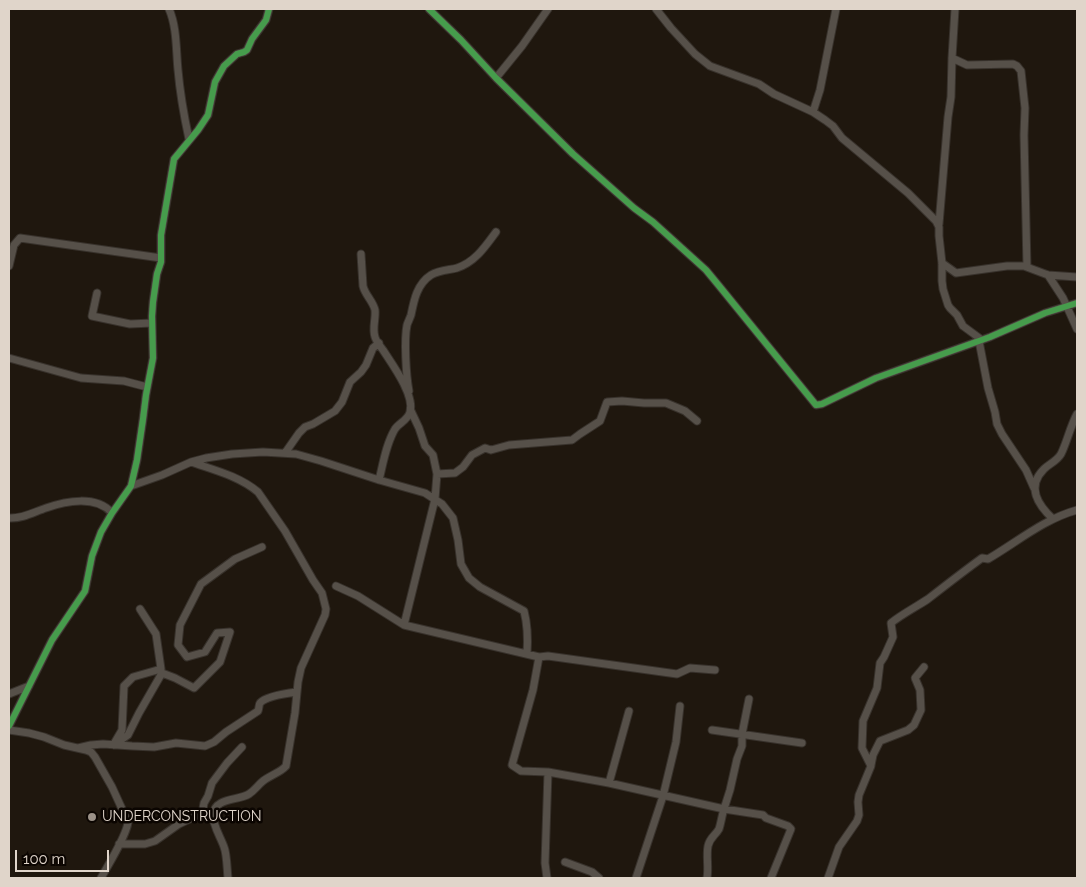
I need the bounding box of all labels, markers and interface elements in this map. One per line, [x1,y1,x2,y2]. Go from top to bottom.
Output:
place label: UNDERCONSTRUCTION [102,809,262,825]
marker: UNDERCONSTRUCTION [86,811,98,823]
scale bar [18,840,111,872]
text: 100 m [23,850,65,868]

